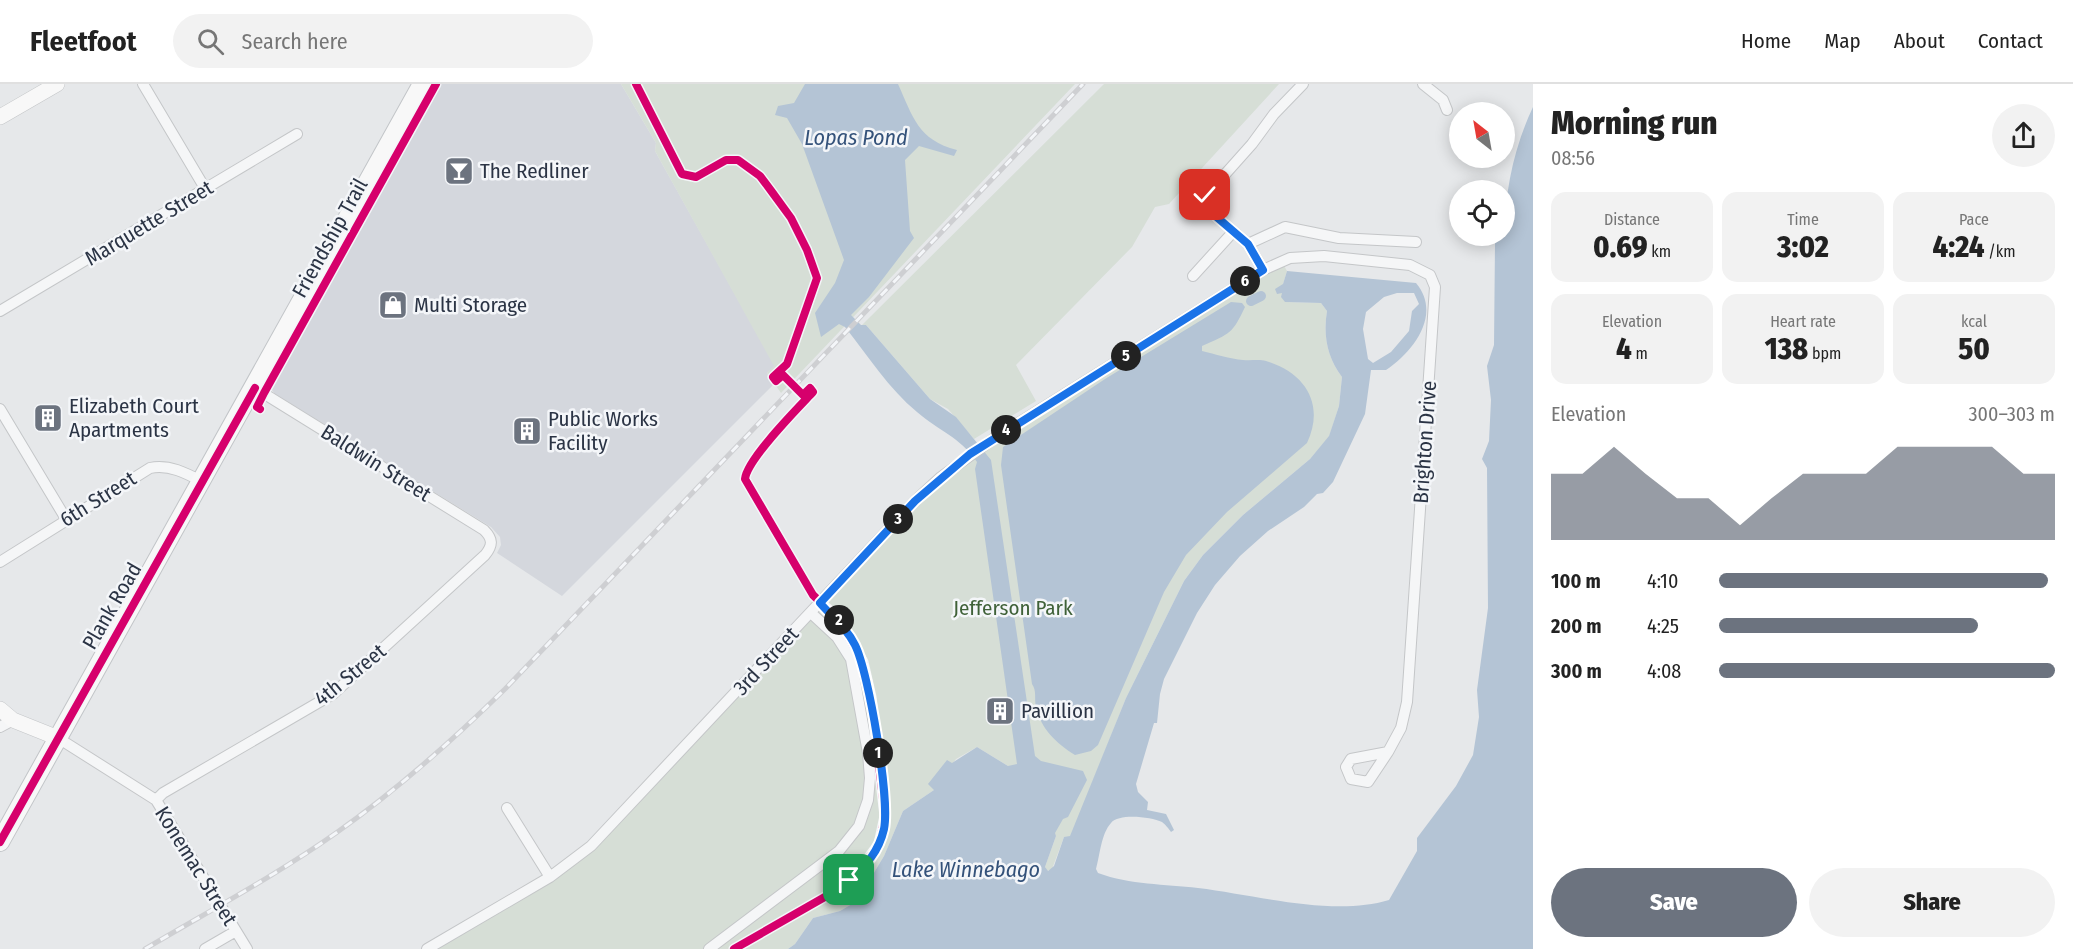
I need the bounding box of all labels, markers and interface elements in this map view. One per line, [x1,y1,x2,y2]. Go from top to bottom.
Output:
search box [173,14,593,68]
text: Fleetfoot [30,25,137,58]
icon: search [194,25,227,58]
text: Search here [242,28,348,55]
text: Home [1741,28,1791,54]
text: Map [1824,28,1861,54]
text: About [1894,28,1945,54]
text: Contact [1978,28,2043,54]
north arrow [1449,102,1515,168]
map controls [1449,102,1515,246]
text: Morning run [1551,103,1718,143]
button: share [1992,104,2055,167]
water label: Lopas Pond [804,124,908,151]
text: 08:56 [1551,146,1595,170]
bar icon: The Redliner [443,155,475,187]
place label: The Redliner [480,158,589,184]
pin [1179,169,1230,220]
street label: Marquette Street [80,174,218,271]
street label: Friendship Trail [287,174,374,302]
icon: check [1188,178,1221,211]
button: locate [1449,180,1515,246]
text: Distance [1604,210,1660,229]
text: Time [1787,210,1819,229]
text: Pace [1959,210,1989,229]
text: 0.69 [1593,229,1648,265]
text: 3:02 [1777,229,1829,265]
text: 4:24 [1933,229,1984,265]
text: km [1648,242,1671,261]
text: /km [1984,242,2015,261]
pin: 6 [1230,266,1260,296]
text: 6 [1241,271,1249,290]
shop icon: Multi Storage [377,289,409,321]
place label: Multi Storage [414,292,527,318]
text: Elevation [1602,312,1662,331]
text: Heart rate [1770,312,1836,331]
text: kcal [1961,312,1987,331]
text: 4 [1616,331,1632,367]
text: 138 [1765,331,1808,367]
text: 50 [1958,331,1990,367]
pin: 5 [1111,341,1141,371]
text: m [1632,344,1648,363]
text: bpm [1808,344,1841,363]
text: 5 [1122,346,1130,365]
street label: Brighton Drive [1408,380,1442,504]
place label: Elizabeth Court Apartments [69,393,199,443]
building icon: Elizabeth Court Apartments [32,402,64,434]
text: Elevation [1551,402,1626,426]
text: 300–303 m [1969,402,2055,426]
place label: Public Works Facility [548,406,658,456]
building icon: Public Works Facility [511,415,543,447]
pin: 4 [991,415,1021,445]
street label: Baldwin Street [316,419,436,507]
text: 4 [1002,420,1010,439]
street label: 6th Street [55,465,141,533]
pin: 3 [883,504,913,534]
text: 3 [894,509,902,528]
street label: Plank Road [77,558,147,654]
text: 100 m [1551,569,1601,593]
text: 4:10 [1647,569,1678,593]
park label: Jefferson Park [953,595,1073,621]
pin: 2 [824,605,854,635]
text: 2 [835,610,843,629]
text: 200 m [1551,614,1602,638]
text: 4:25 [1647,614,1679,638]
street label: 3rd Street [728,621,804,701]
street label: 4th Street [309,638,391,712]
text: 300 m [1551,659,1602,683]
text: 4:08 [1647,659,1681,683]
building icon: Pavillion [984,695,1016,727]
place label: Pavillion [1021,698,1094,724]
pin: 1 [863,738,893,768]
text: 1 [875,743,881,762]
street label: Konemac Street [149,802,243,930]
pin [823,854,874,905]
water label: Lake Winnebago [892,856,1040,883]
icon: arrive [832,863,865,896]
button: Save [1551,868,1797,937]
button: Share [1809,868,2055,937]

